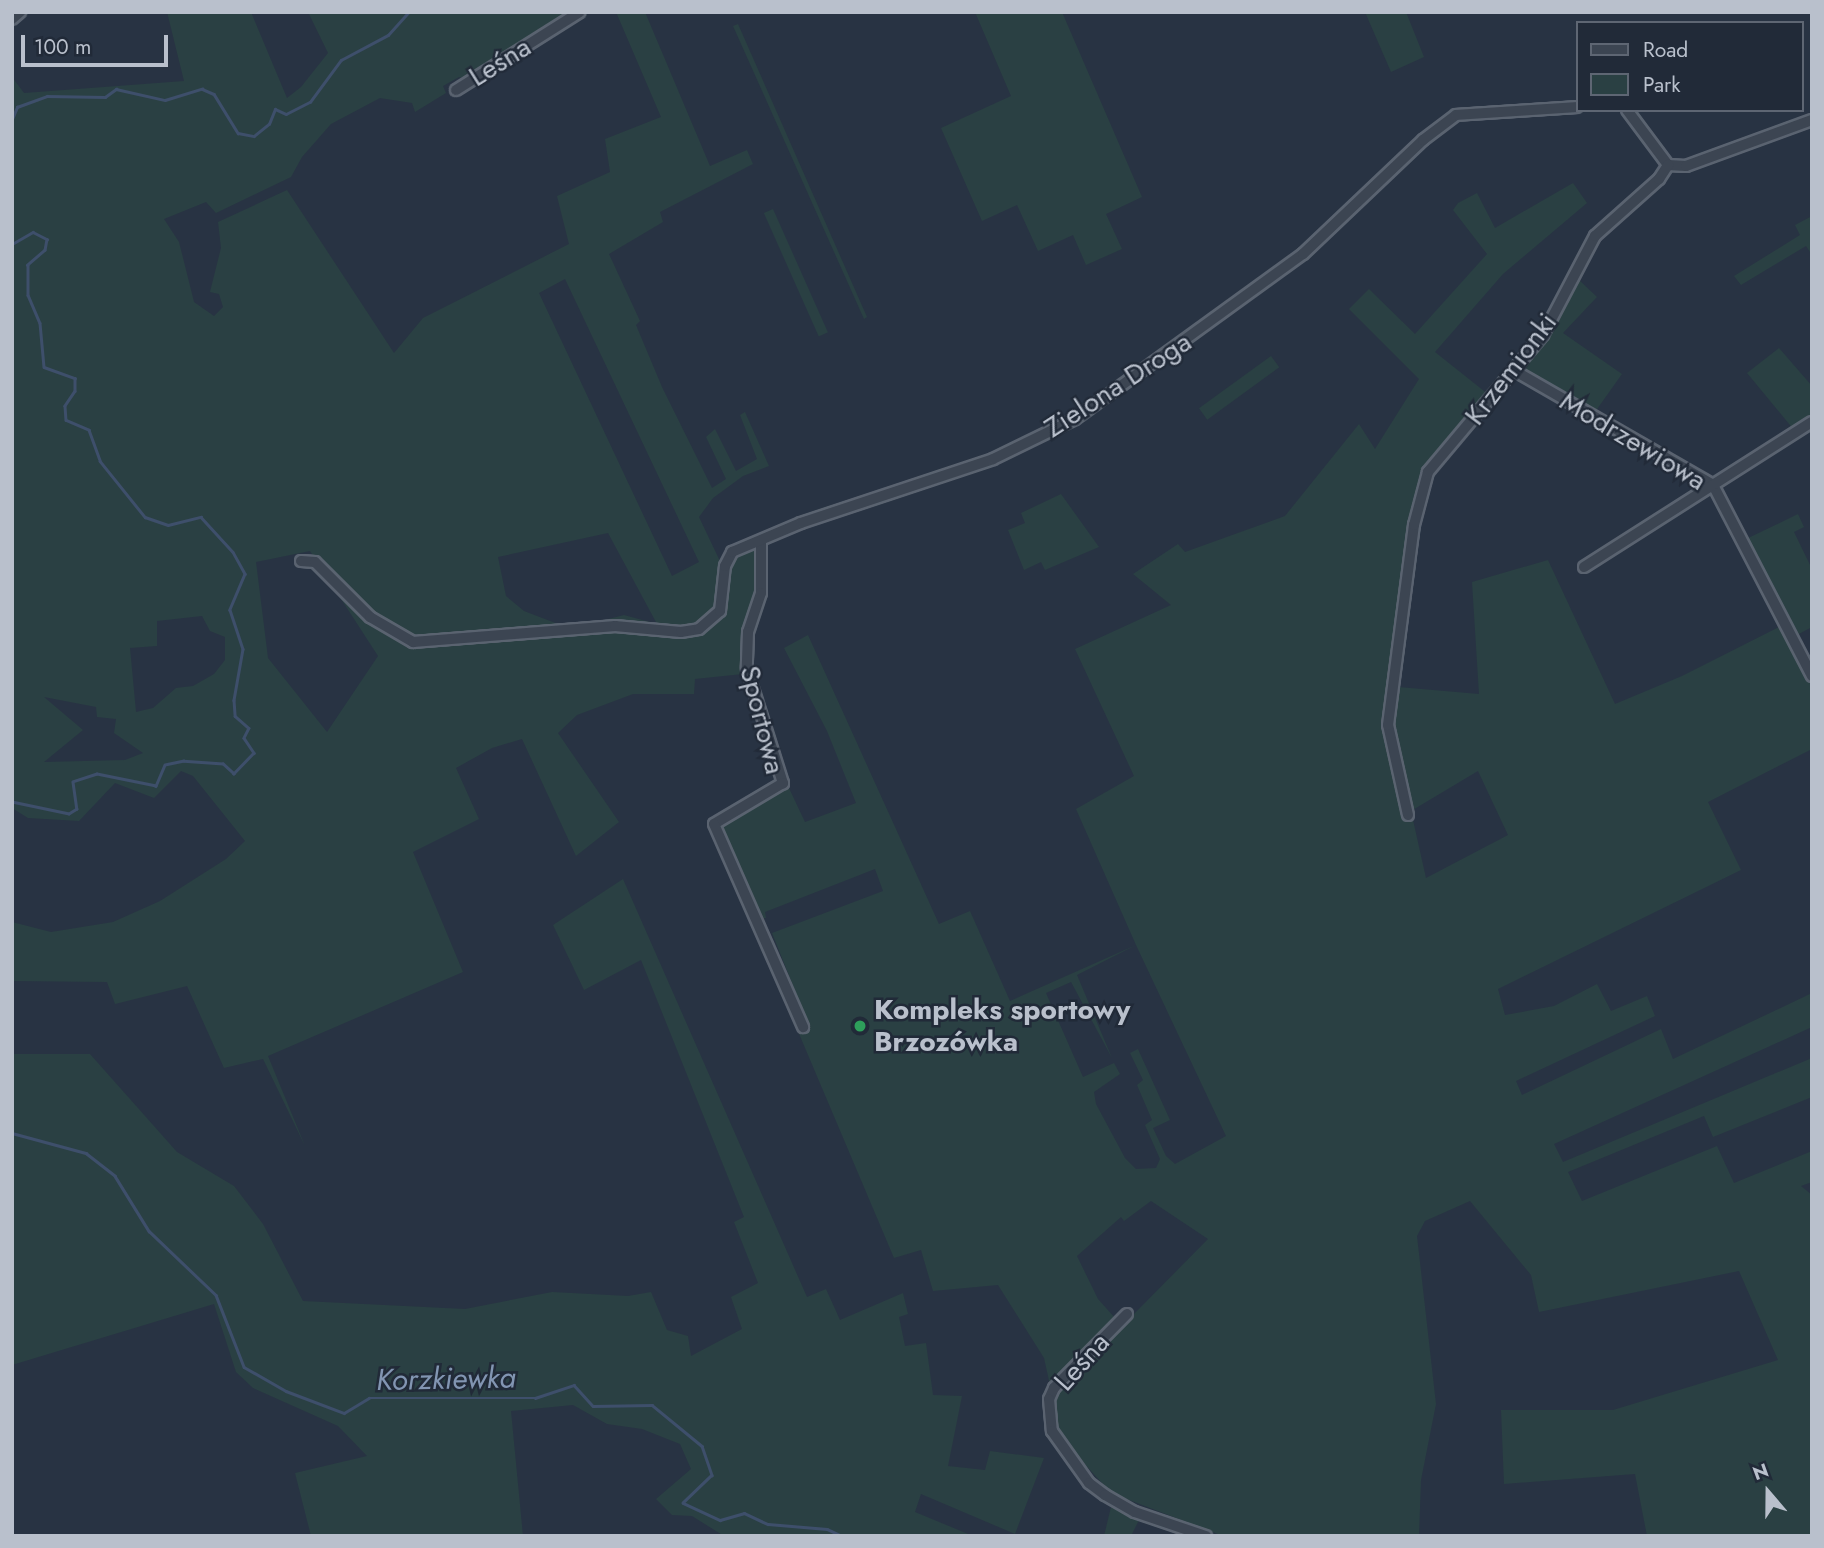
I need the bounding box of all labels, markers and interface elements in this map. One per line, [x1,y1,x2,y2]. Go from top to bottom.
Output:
scale bar [24,21,172,65]
legend [1576,21,1803,112]
street label: Leśna [463,30,537,94]
text: 100 m [34,32,91,62]
text: Road [1643,35,1688,65]
text: Park [1643,70,1680,100]
street label: Krzemionki [1458,306,1564,432]
street label: Zielona Droga [1038,325,1198,445]
street label: Modrzewiowa [1554,384,1712,498]
street label: Sportowa [732,662,792,778]
place label: Kompleks sportowy Brzozówka [874,993,1130,1059]
marker: Kompleks sportowy Brzozówka [852,1018,868,1034]
street label: Leśna [1047,1326,1117,1398]
water label: Korzkiewka [376,1360,516,1398]
north arrow [1733,1457,1803,1527]
text: N [1749,1457,1772,1487]

